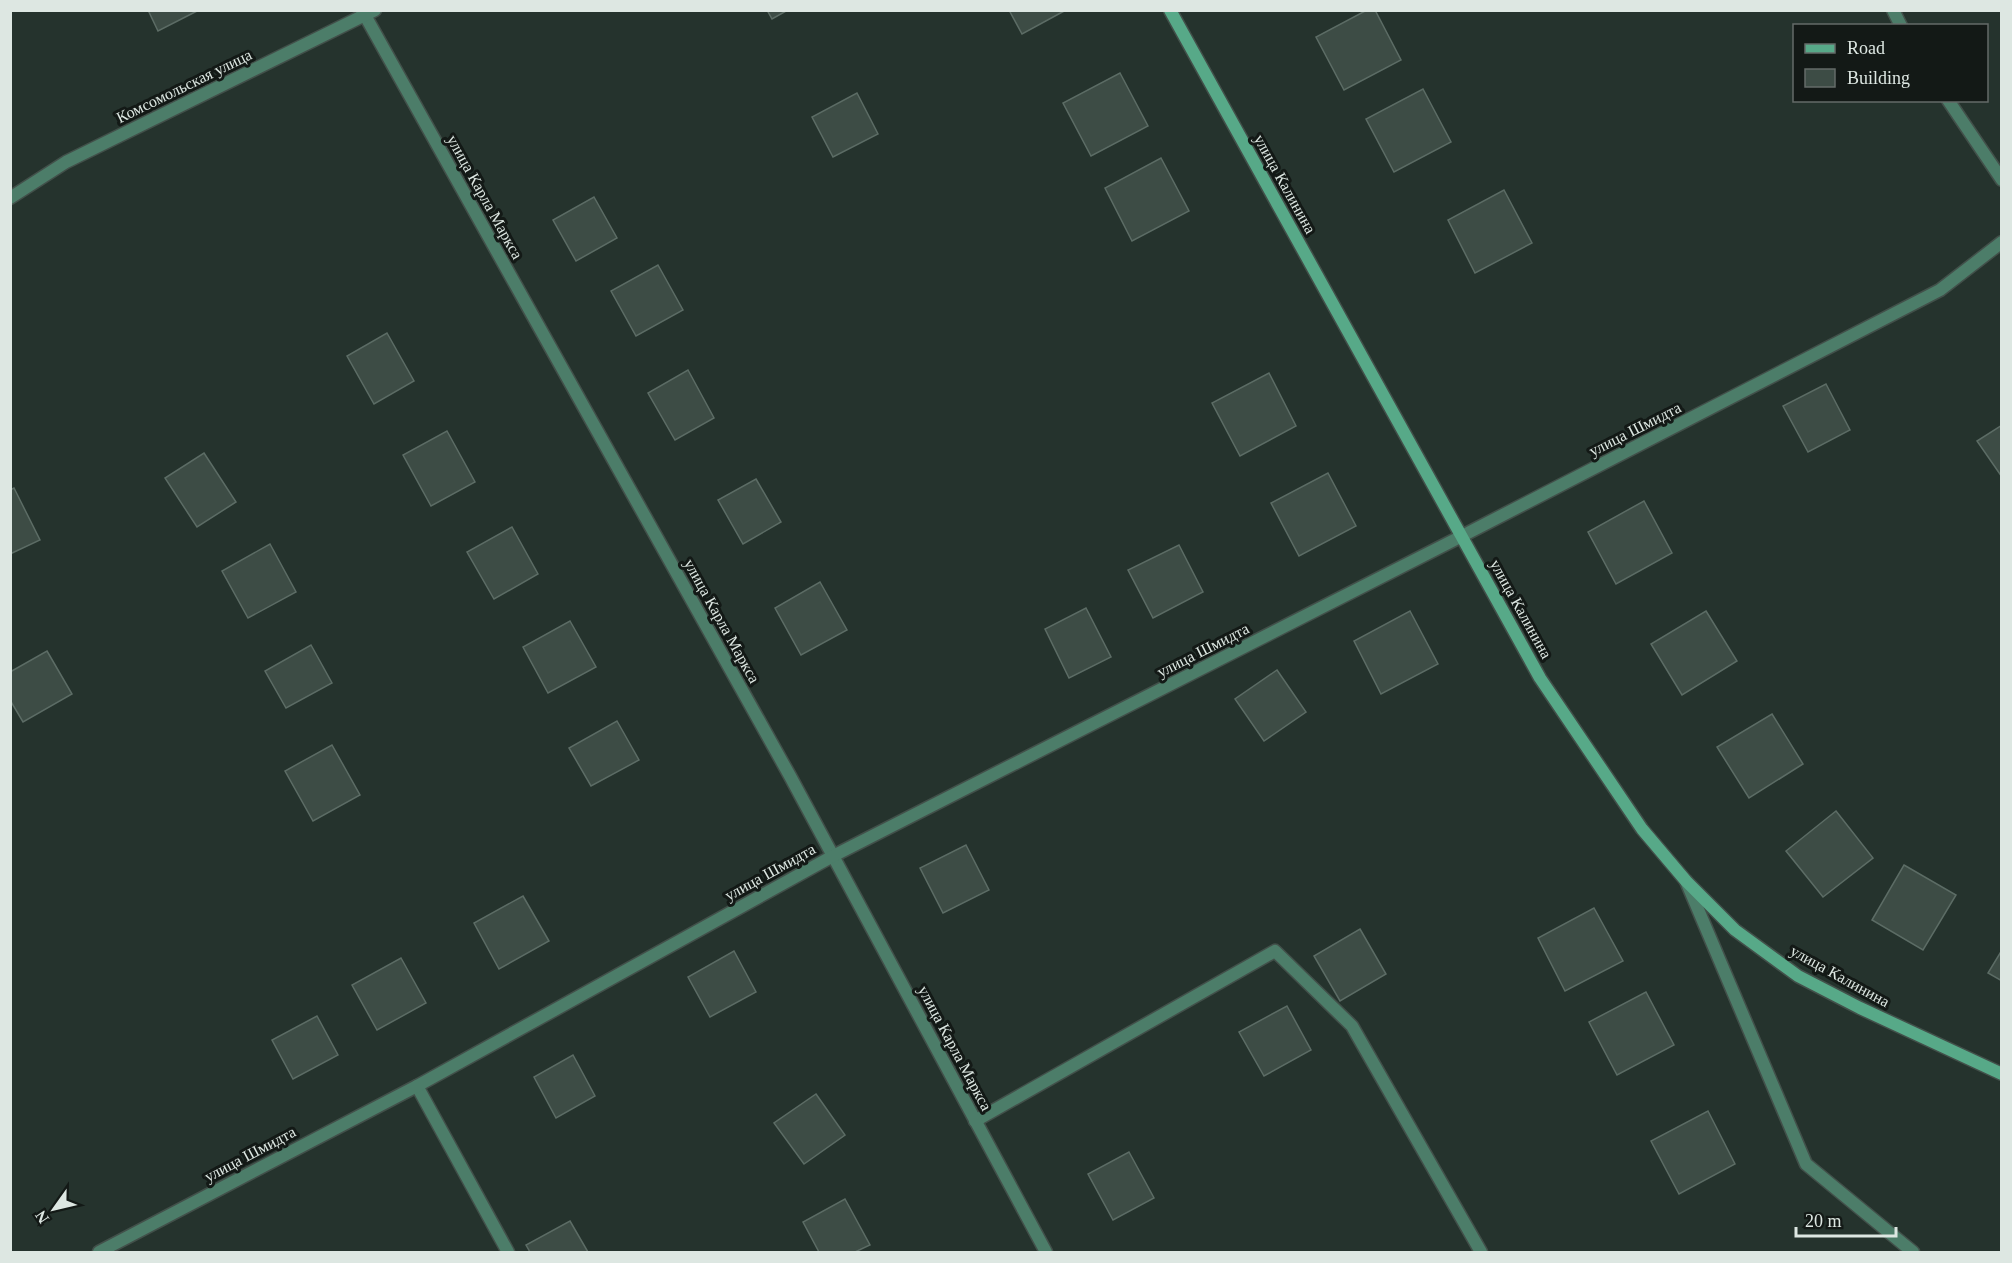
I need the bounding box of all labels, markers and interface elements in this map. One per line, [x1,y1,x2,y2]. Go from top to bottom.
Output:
legend [1793,24,1988,102]
text: Road [1847,38,1885,58]
street label: Комсомольская улица [114,46,255,127]
text: Building [1847,68,1910,88]
street label: улица Карла Маркса [443,132,526,262]
street label: улица Калинина [1250,132,1319,237]
street label: улица Шмидта [1586,399,1684,460]
street label: улица Карла Маркса [680,556,763,686]
street label: улица Калинина [1486,557,1555,662]
street label: улица Шмидта [1154,620,1252,681]
street label: улица Шмидта [722,840,819,905]
street label: улица Калинина [1787,942,1892,1011]
street label: улица Карла Маркса [914,983,995,1114]
street label: улица Шмидта [202,1123,299,1186]
north arrow [24,1179,84,1239]
scale bar [1796,1200,1896,1238]
text: N [31,1207,52,1227]
text: 20 m [1805,1211,1842,1231]

